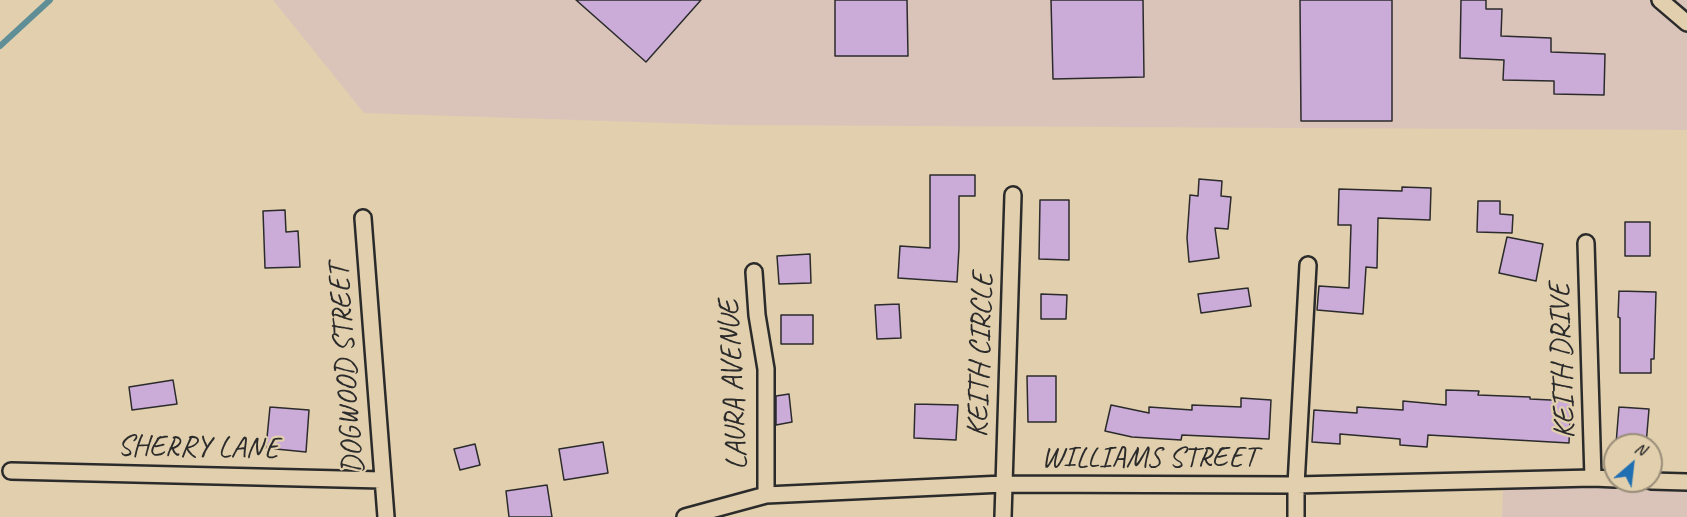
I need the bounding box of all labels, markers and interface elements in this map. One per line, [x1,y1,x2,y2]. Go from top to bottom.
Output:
street label: DOGWOOD STREET [322,263,372,475]
street label: KEITH CIRCLE [960,272,1002,438]
street label: KEITH DRIVE [1542,282,1584,440]
street label: LAURA AVENUE [712,299,756,471]
street label: SHERRY LANE [117,429,279,467]
north arrow [1603,433,1663,493]
text: N [1631,438,1650,460]
street label: WILLIAMS STREET [1041,440,1257,476]

